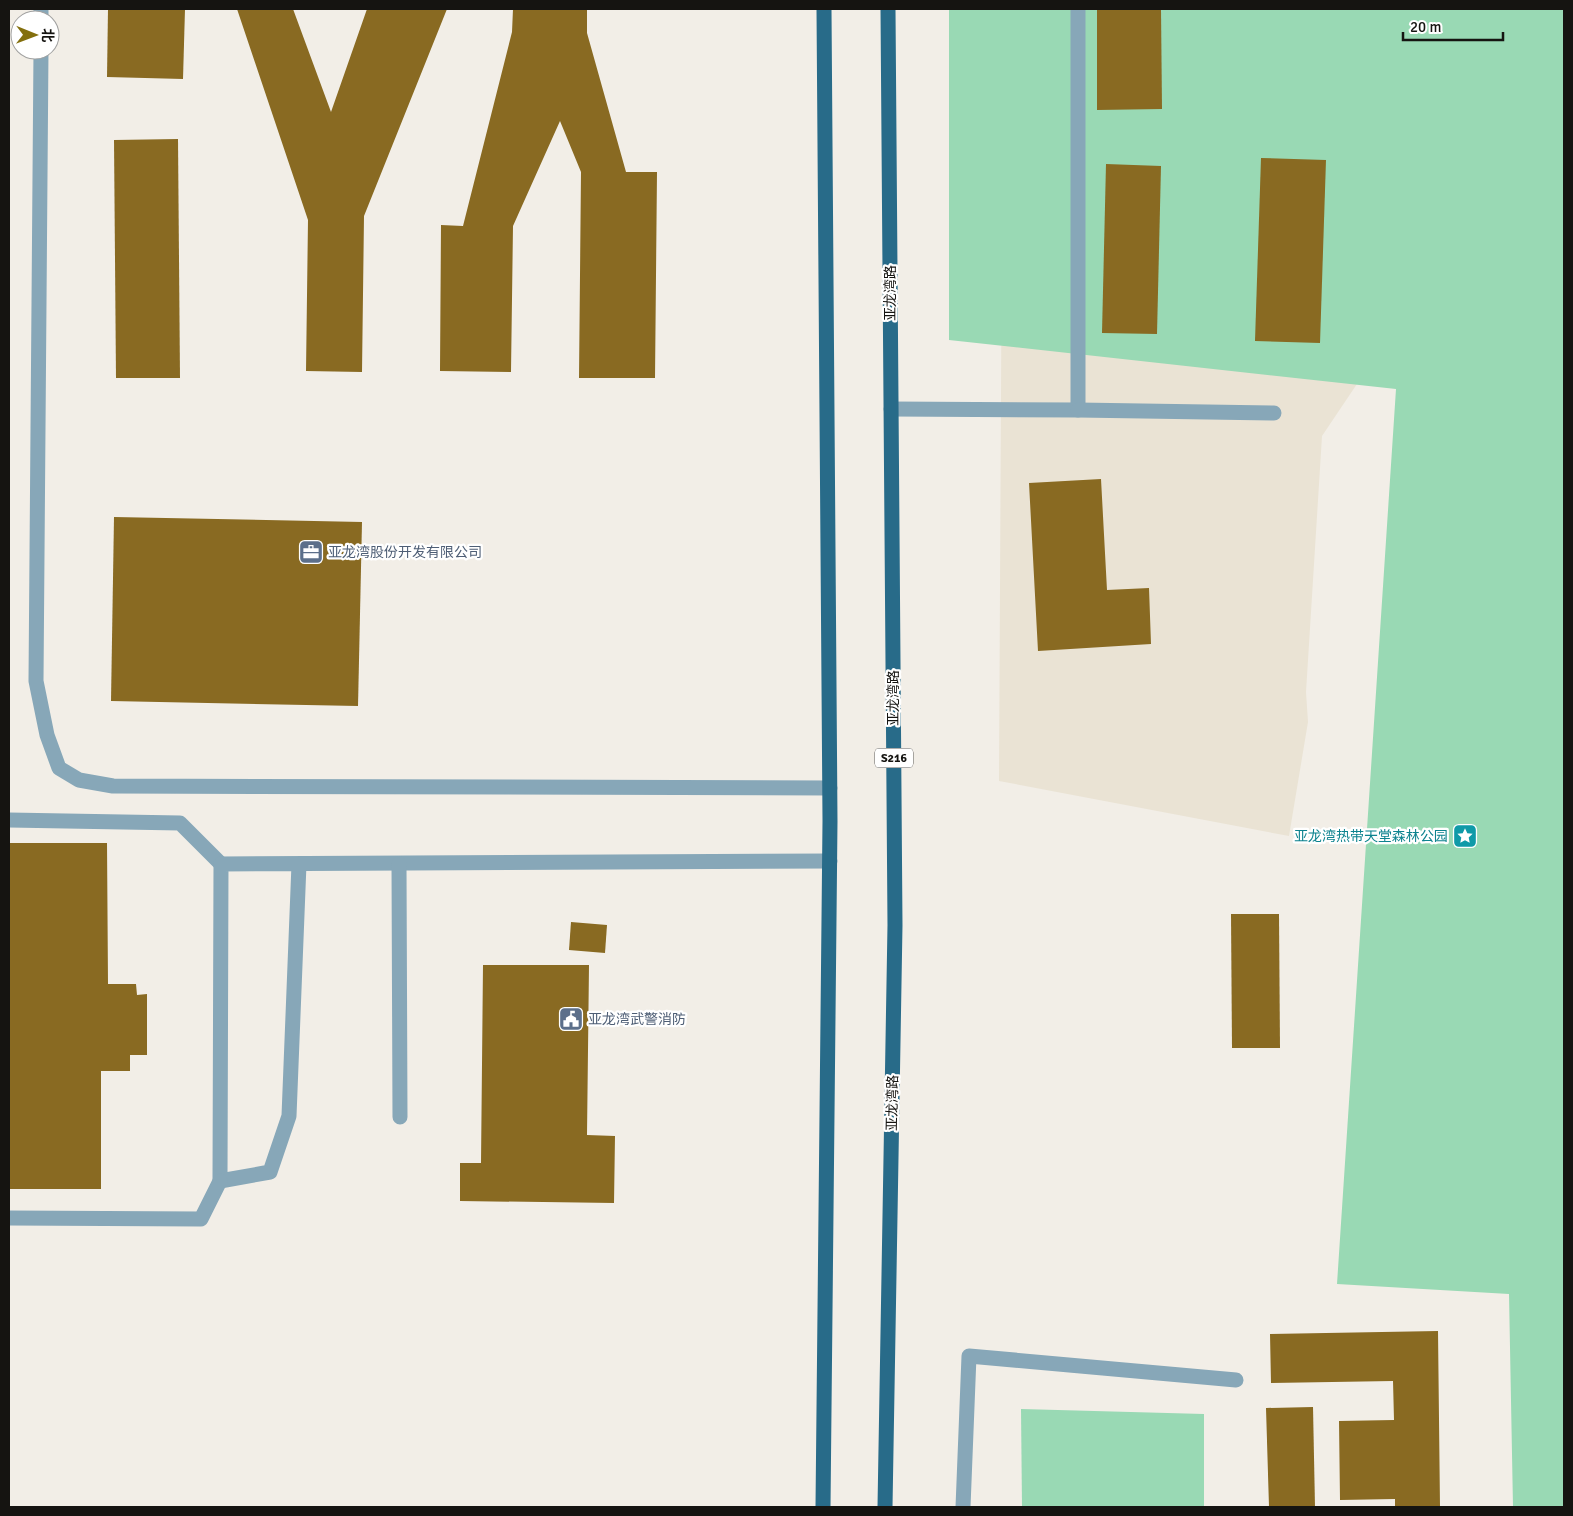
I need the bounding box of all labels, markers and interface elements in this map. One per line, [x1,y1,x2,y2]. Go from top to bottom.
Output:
north arrow [10,10,60,60]
scale bar [1403,10,1503,42]
text: 20 m [1410,18,1441,36]
text: 北 [39,28,56,42]
street label: 亚龙湾路 [882,265,899,321]
office icon: 亚龙湾股份开发有限公司 [298,539,324,565]
place label: 亚龙湾股份开发有限公司 [328,544,482,561]
street label: 亚龙湾路 [885,670,902,726]
road number: S216 [875,748,913,768]
place icon: 亚龙湾热带天堂森林公园 [1452,823,1478,849]
place label: 亚龙湾热带天堂森林公园 [1294,828,1448,845]
public building icon: 亚龙湾武警消防 [558,1006,584,1032]
place label: 亚龙湾武警消防 [588,1011,686,1028]
street label: 亚龙湾路 [884,1075,901,1131]

